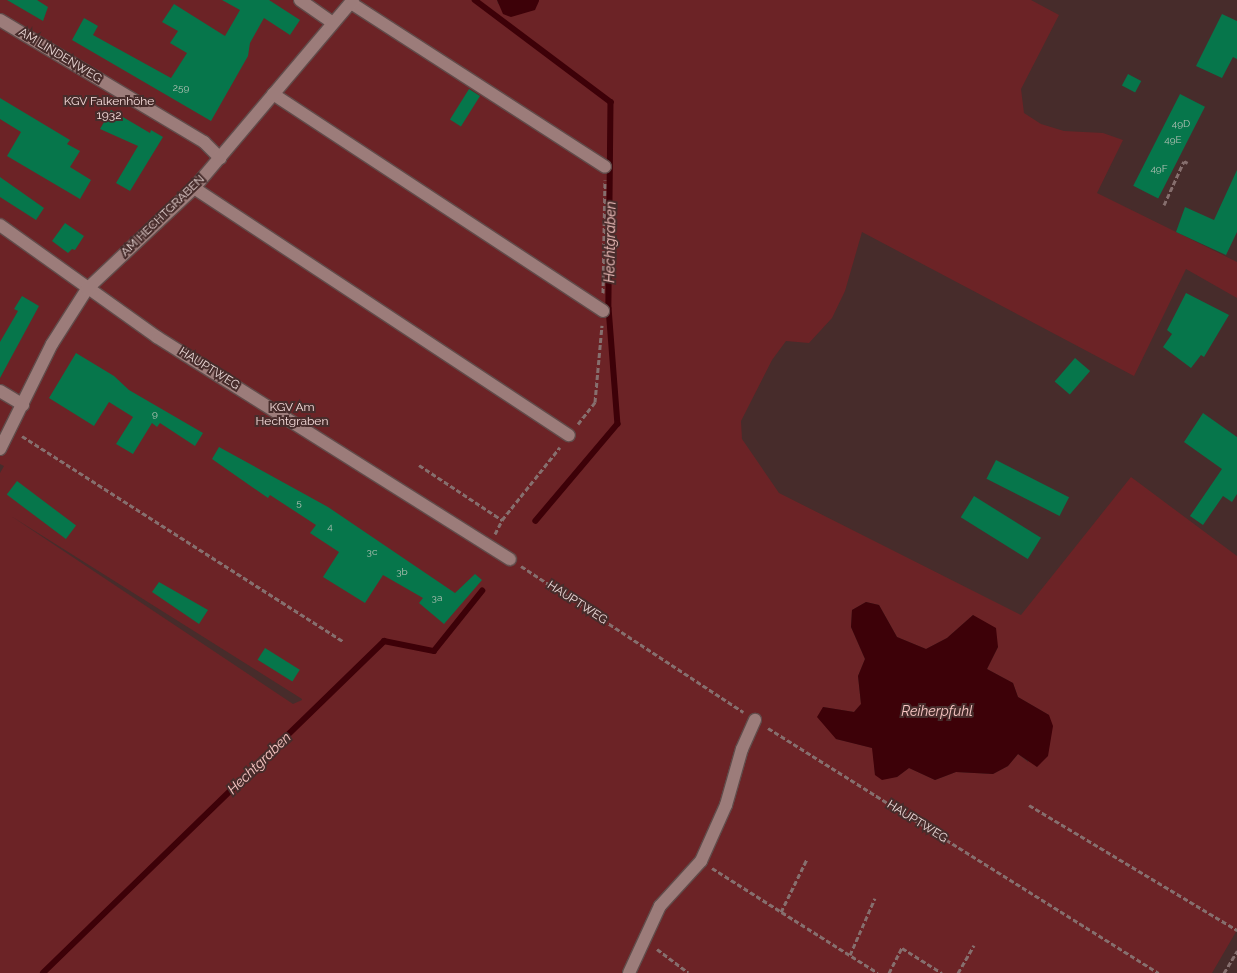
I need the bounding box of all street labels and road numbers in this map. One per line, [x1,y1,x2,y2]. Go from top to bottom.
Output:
street label: AM LINDENWEG [16,26,104,86]
street label: AM HECHTGRABEN [118,172,208,260]
street label: HAUPTWEG [176,345,242,393]
street label: HAUPTWEG [544,578,610,628]
street label: HAUPTWEG [884,798,950,846]

